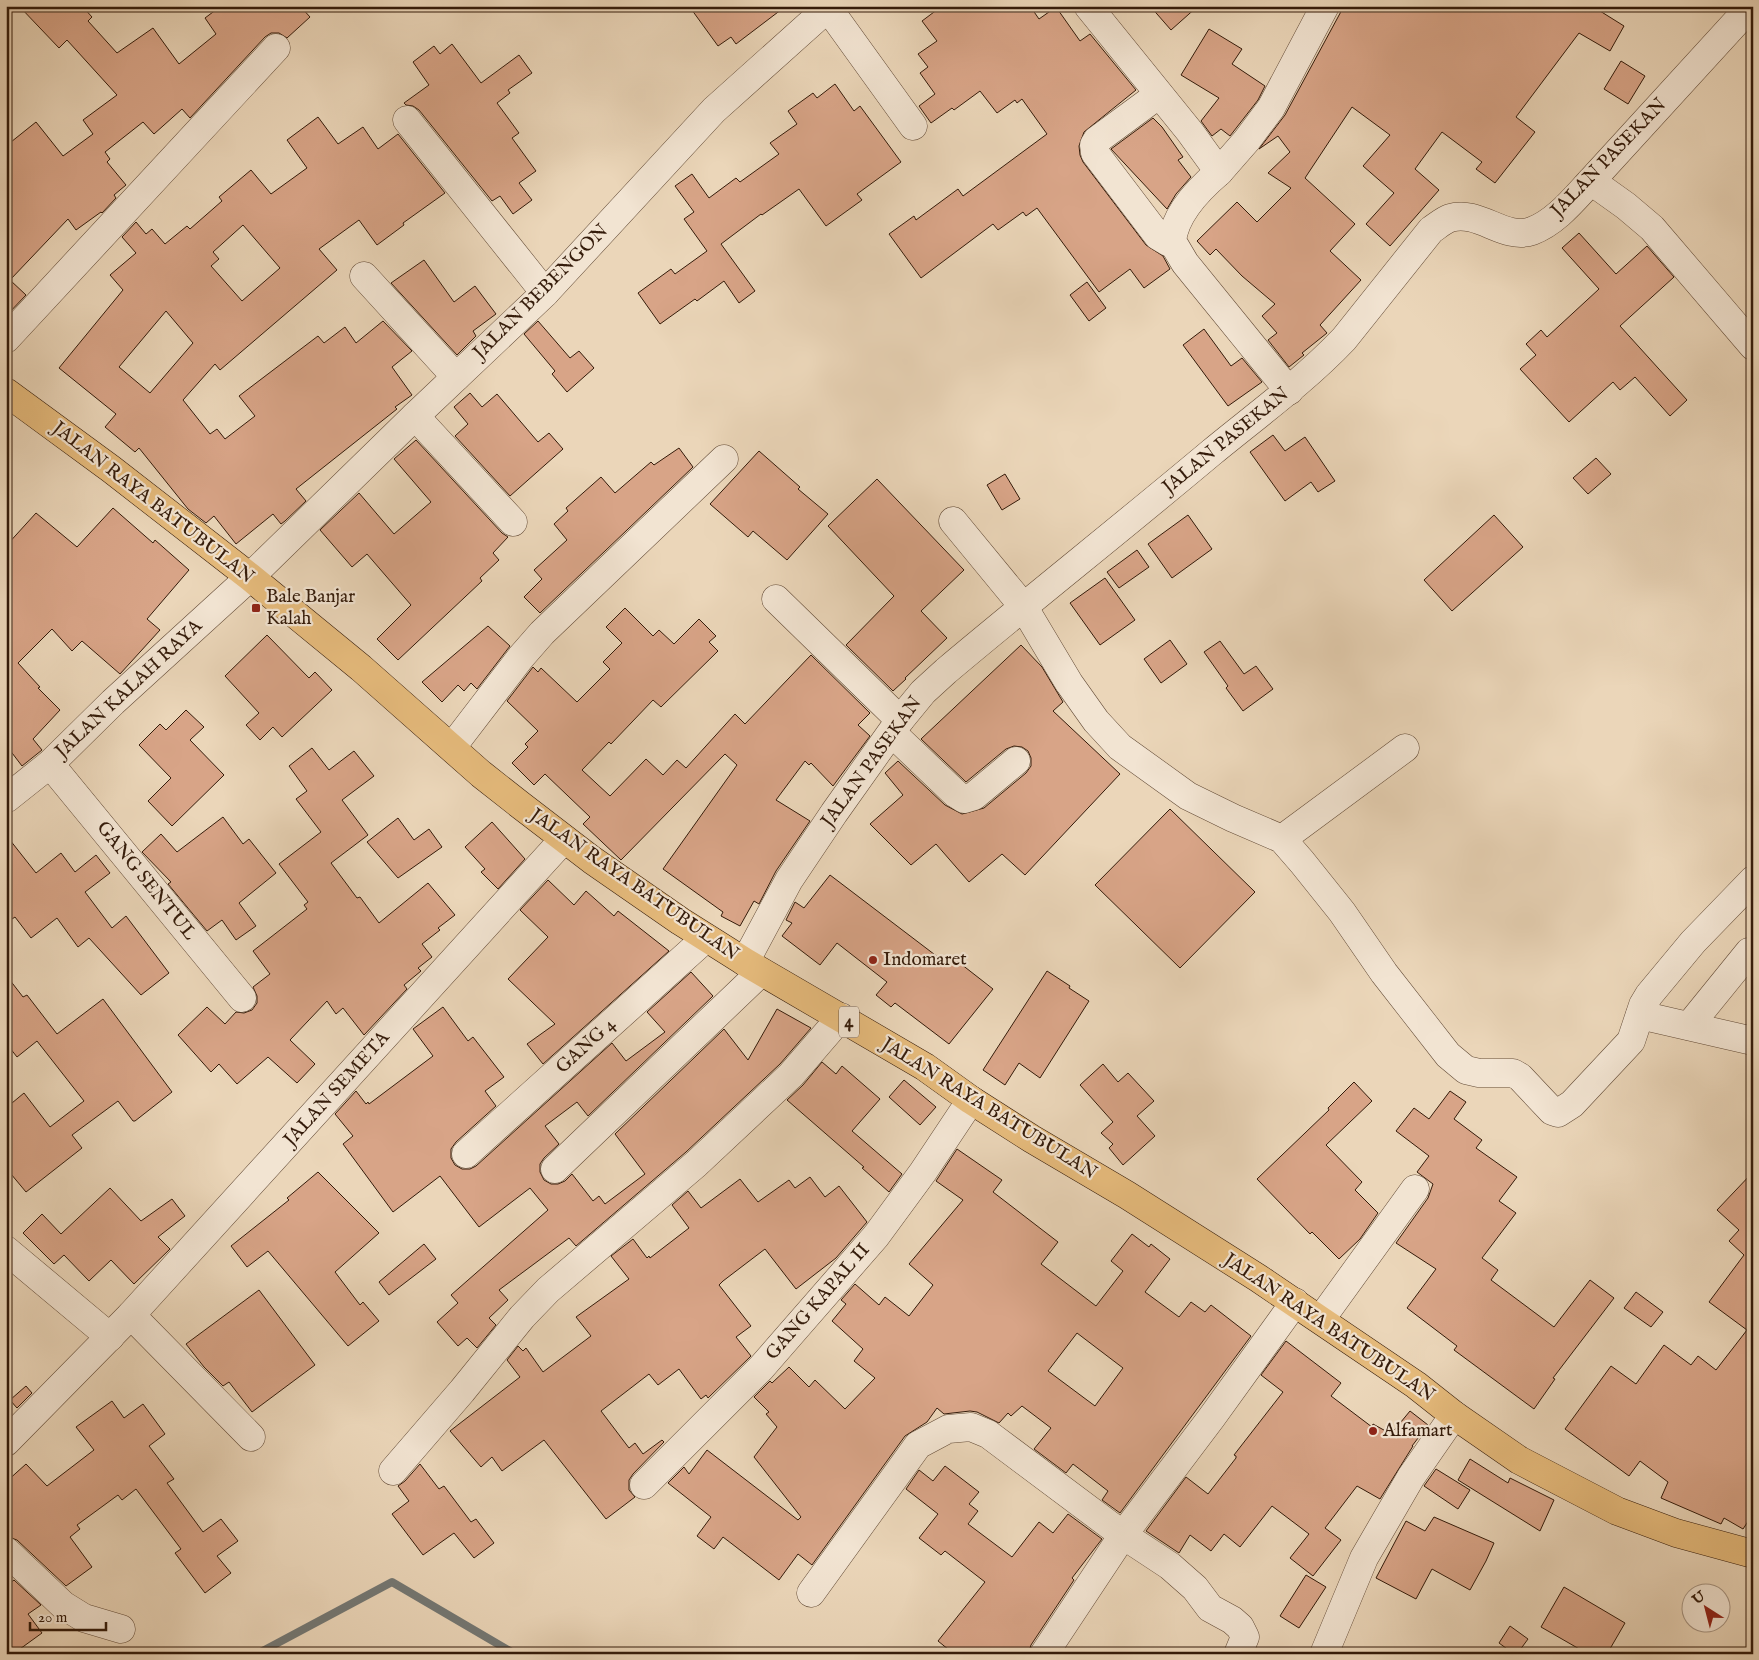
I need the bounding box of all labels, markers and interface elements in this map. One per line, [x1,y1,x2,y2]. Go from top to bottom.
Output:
street label: JALAN PASEKAN [1545,93,1672,224]
street label: JALAN BEBENGON [467,219,614,366]
street label: JALAN PASEKAN [1156,382,1294,501]
street label: JALAN RAYA BATUBULAN [46,415,259,589]
place label: Bale Banjar Kalah [266,585,355,631]
marker: Bale Banjar Kalah [250,602,262,614]
street label: JALAN KALAH RAYA [49,614,209,765]
street label: JALAN PASEKAN [815,692,928,834]
street label: JALAN RAYA BATUBULAN [523,802,743,966]
street label: GANG SENTUL [91,817,202,946]
place label: Indomaret [883,948,967,972]
marker: Indomaret [867,954,879,966]
road number: 4 [839,1006,859,1038]
street label: GANG 4 [551,1012,622,1079]
street label: JALAN SEMETA [278,1025,396,1153]
street label: JALAN RAYA BATUBULAN [875,1032,1101,1185]
street label: GANG KAPAL II [761,1239,875,1365]
street label: JALAN RAYA BATUBULAN [1217,1247,1439,1408]
place label: Alfamart [1382,1419,1453,1443]
marker: Alfamart [1367,1425,1379,1437]
north arrow [1682,1582,1732,1632]
text: U [1688,1587,1710,1610]
scale bar [30,1600,106,1632]
text: 20 m [38,1608,68,1627]

